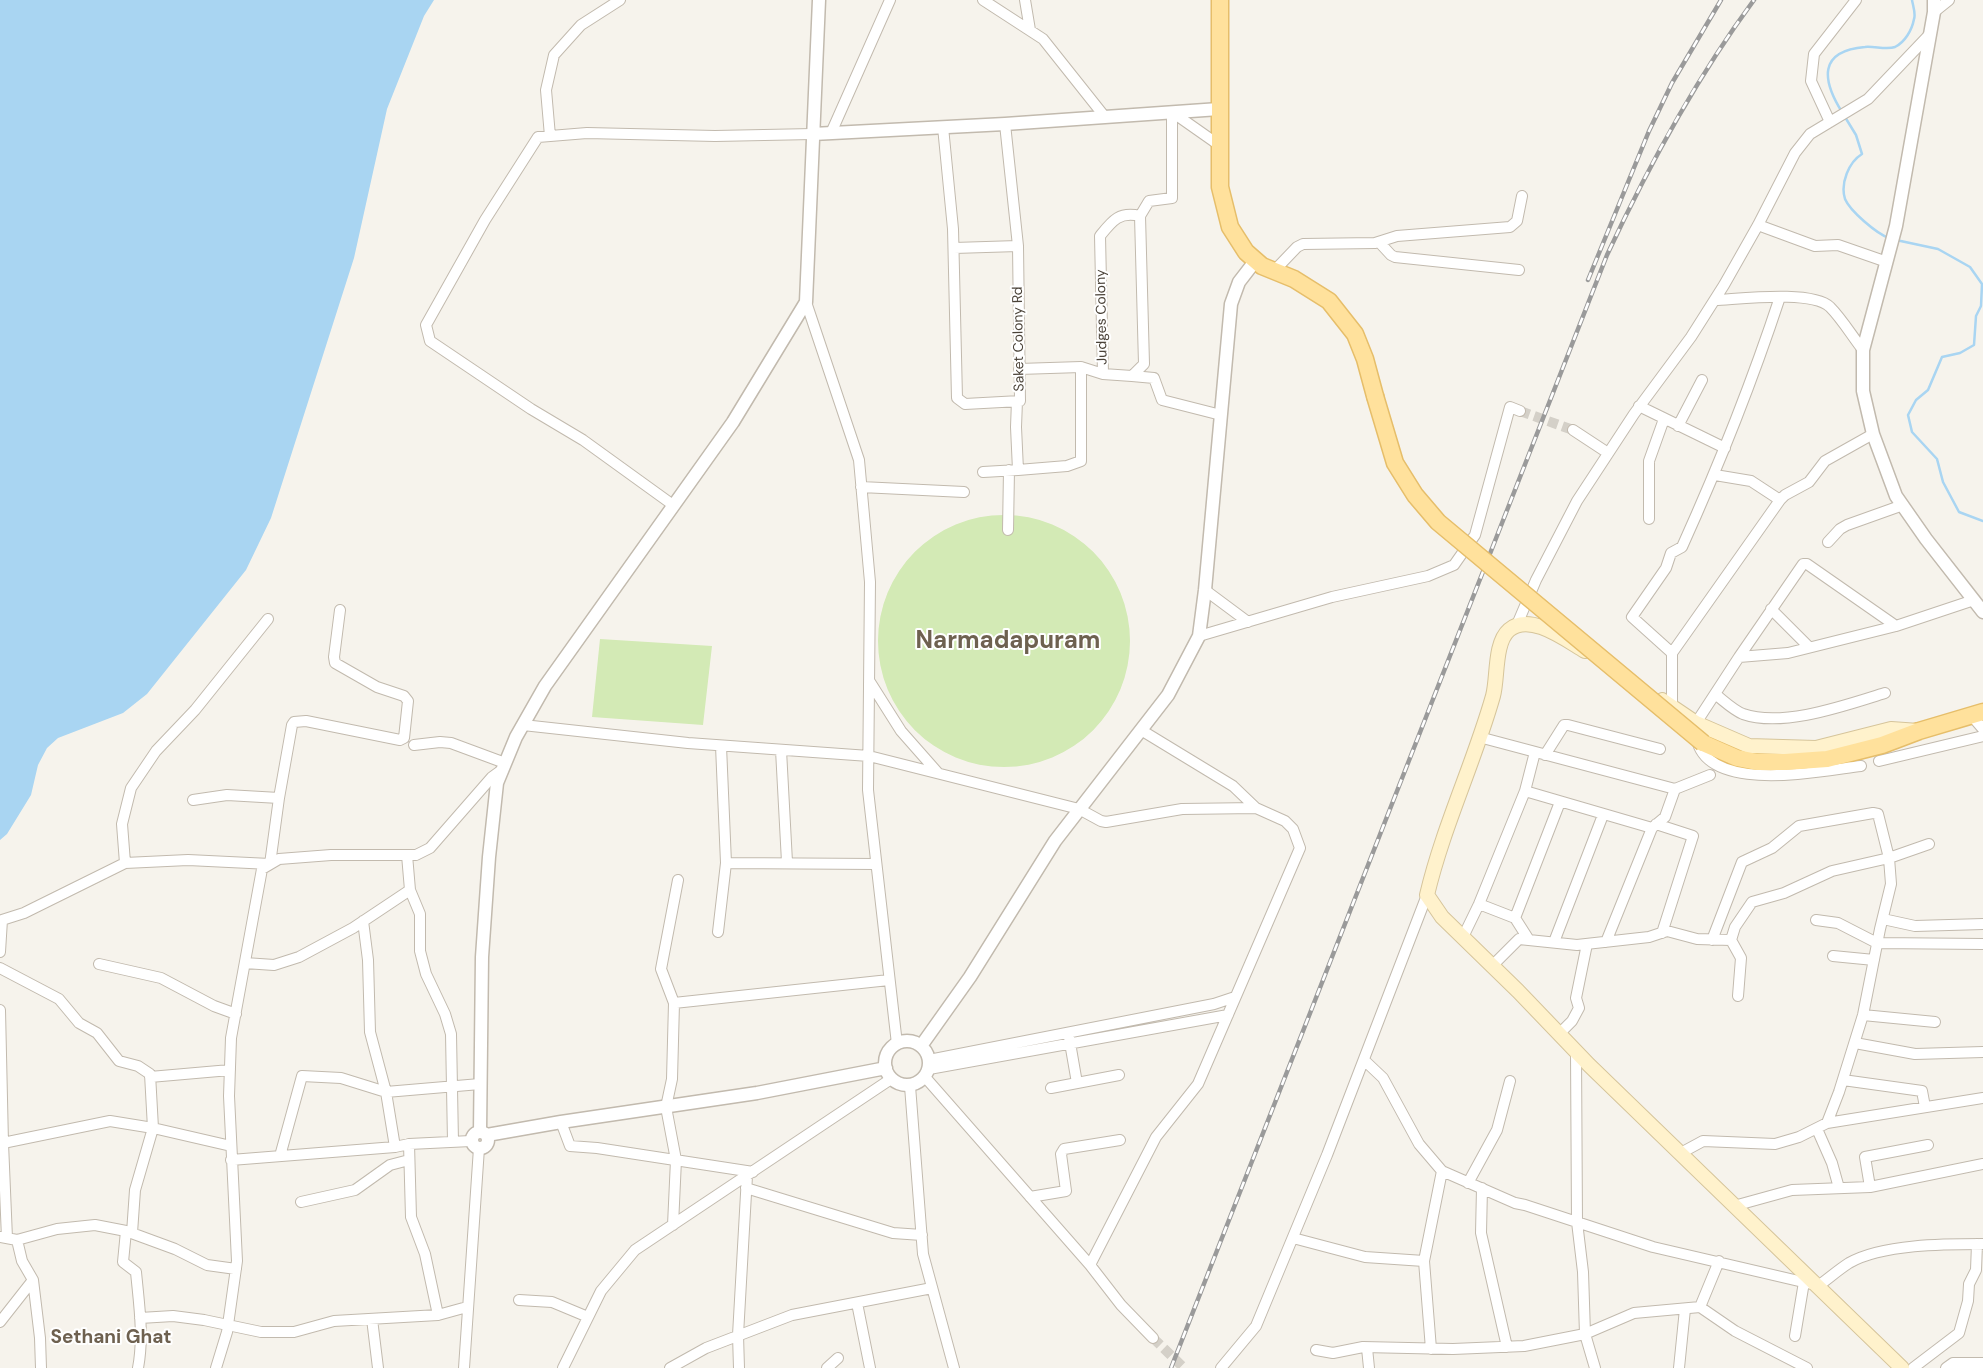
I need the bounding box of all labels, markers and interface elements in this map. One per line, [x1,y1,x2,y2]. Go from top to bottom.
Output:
street label: Judges Colony [1093,269,1111,365]
street label: Saket Colony Rd [1010,286,1028,392]
district label: Narmadapuram [916,628,1100,656]
district label: Sethani Ghat [50,1327,172,1349]

